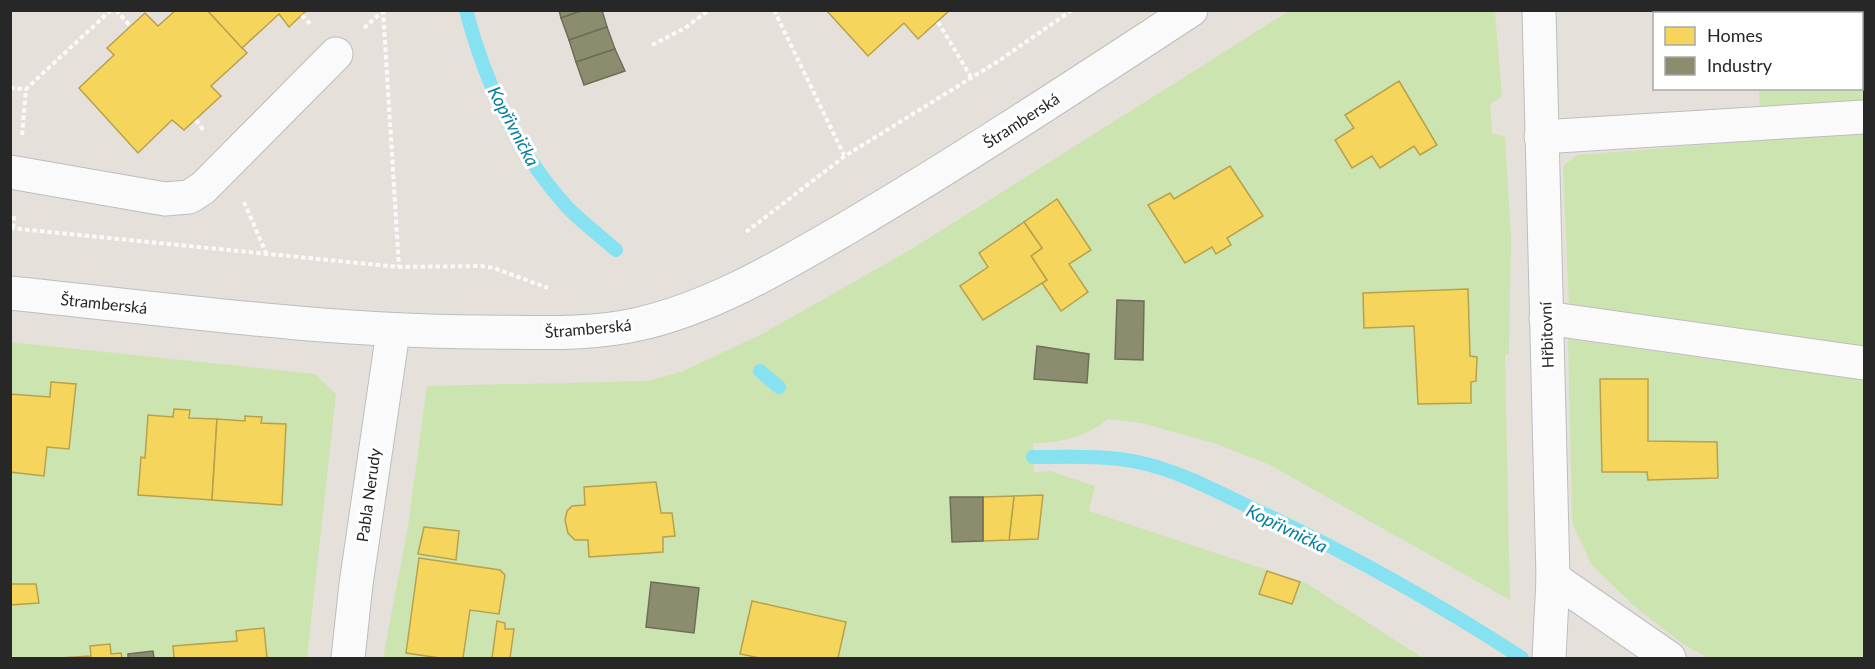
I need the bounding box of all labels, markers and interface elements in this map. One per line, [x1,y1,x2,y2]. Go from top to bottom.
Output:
legend [1653,12,1863,90]
text: Homes [1707,24,1763,46]
text: Industry [1707,54,1773,76]
water label: Kopřivnička [484,82,544,170]
street label: Štramberská [979,88,1063,152]
street label: Štramberská [60,289,148,317]
street label: Hřbitovní [1535,300,1557,368]
street label: Štramberská [544,315,632,341]
street label: Pabla Nerudy [352,446,384,543]
water label: Kopřivnička [1243,499,1331,557]

